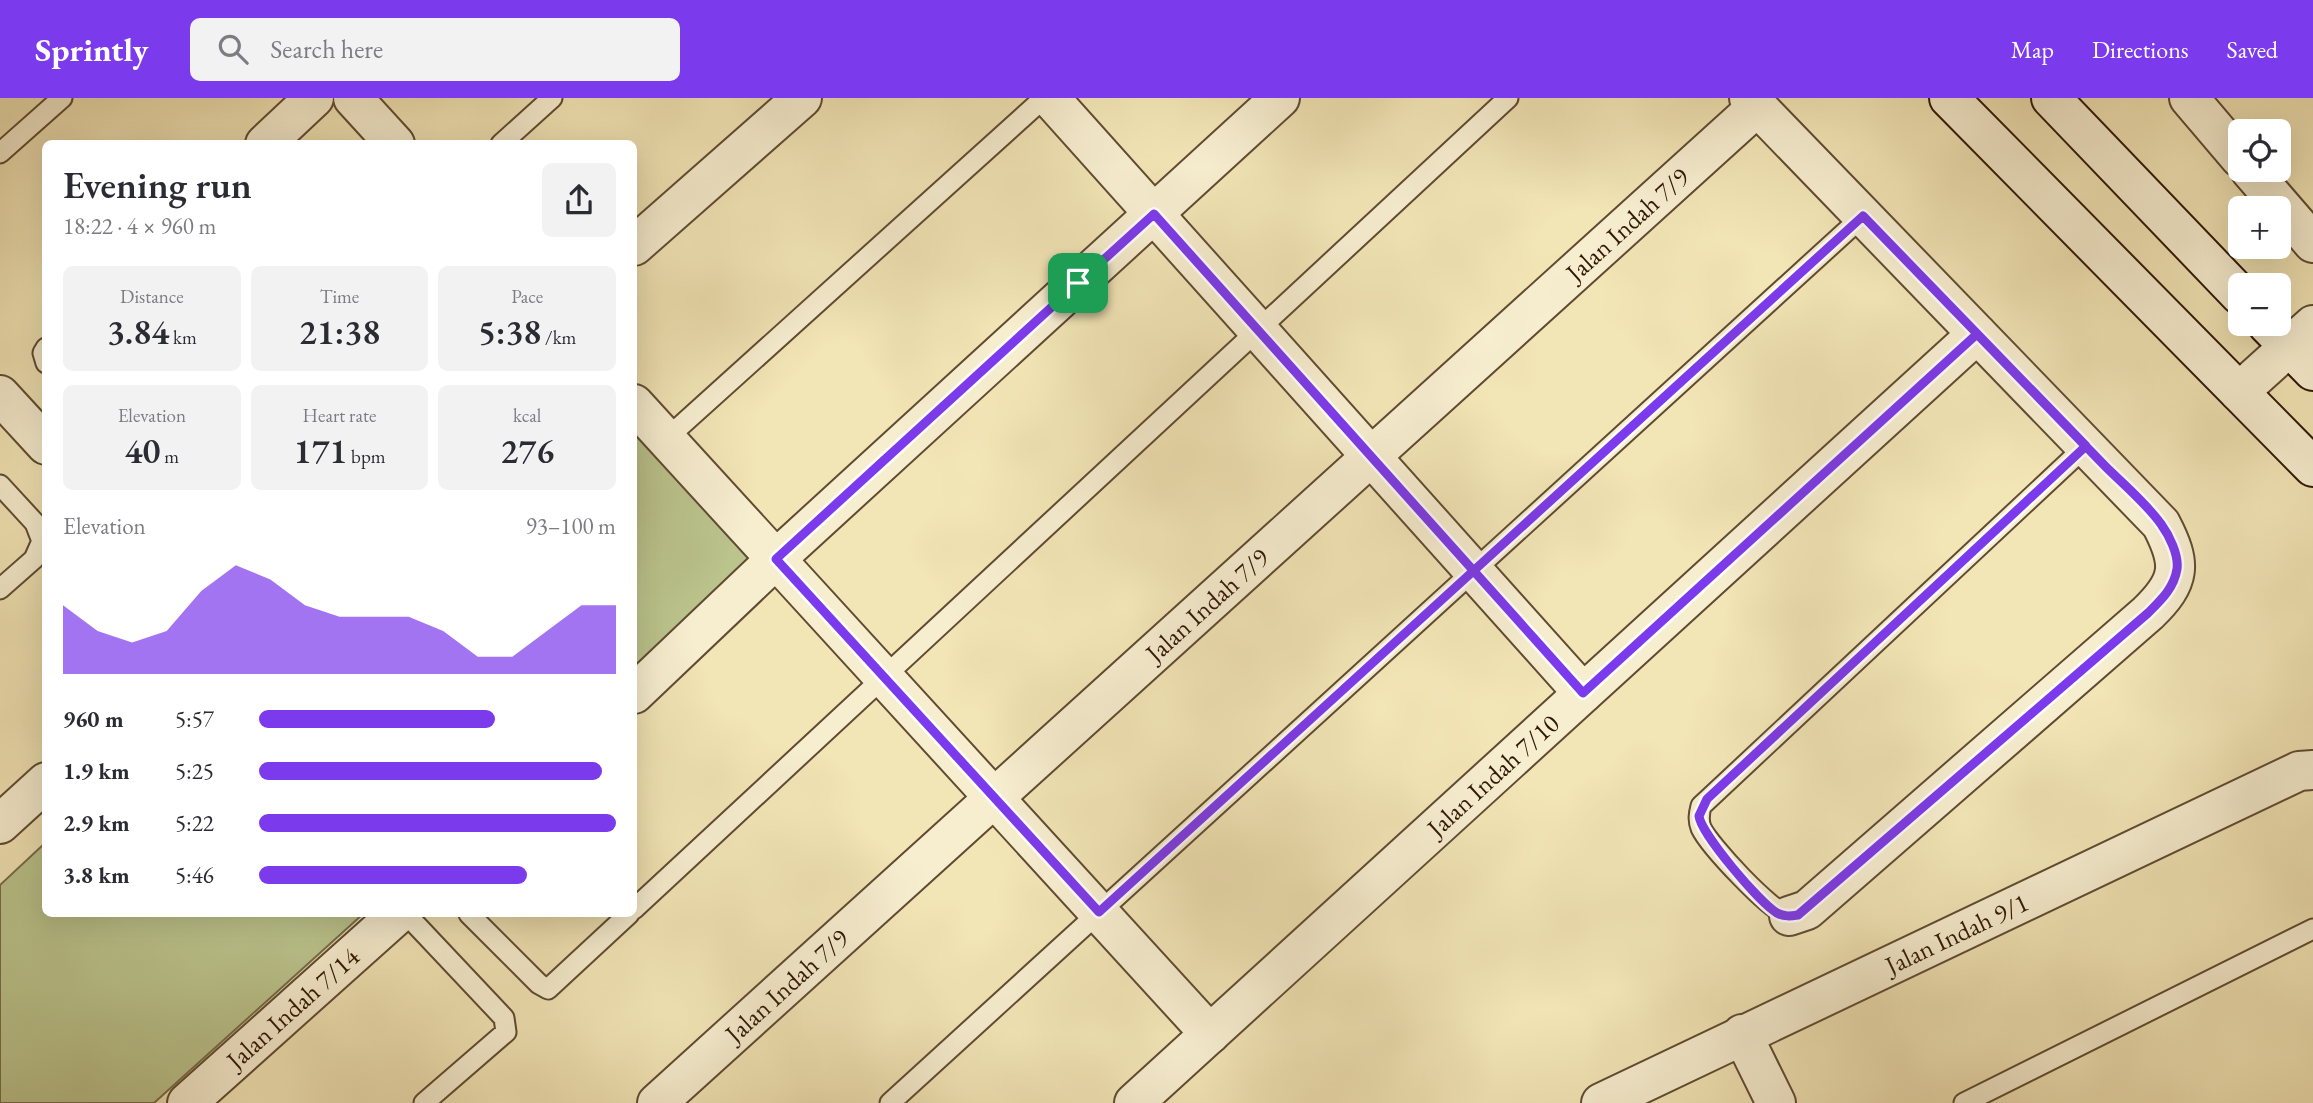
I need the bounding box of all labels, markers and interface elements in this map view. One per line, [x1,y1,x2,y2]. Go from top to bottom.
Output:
search box [190,18,680,81]
text: Sprintly [35,28,148,71]
icon: search [214,30,252,68]
text: Search here [270,32,383,66]
text: Map [2011,34,2054,65]
text: Directions [2092,34,2189,65]
text: Saved [2227,34,2278,65]
map controls [2228,119,2291,336]
button: locate [2228,119,2291,182]
street label: Jalan Indah 7/9 [1557,159,1697,290]
text: Evening run [63,160,252,209]
button: share [542,163,616,237]
button: + [2228,196,2291,259]
text: 18:22 · 4 × 960 m [63,211,216,241]
pin [1048,253,1108,313]
icon: arrive [1059,264,1097,302]
button: − [2228,273,2291,336]
text: Distance [120,284,184,309]
text: Time [320,284,359,309]
text: Pace [511,284,543,309]
text: 3.84 [107,309,169,354]
text: 21:38 [299,309,380,354]
text: 5:38 [478,309,541,354]
text: km [169,325,197,350]
text: /km [541,325,576,350]
text: Elevation [118,403,186,428]
text: Heart rate [303,403,376,428]
text: kcal [513,403,541,428]
text: 40 [125,428,160,473]
text: 171 [293,428,347,473]
text: 276 [500,428,554,473]
text: m [160,444,179,469]
text: bpm [347,444,386,469]
text: Elevation [63,511,146,541]
text: 93–100 m [526,511,616,541]
street label: Jalan Indah 7/9 [1137,540,1276,671]
text: 960 m [63,704,124,734]
text: 5:57 [175,704,214,734]
street label: Jalan Indah 7/10 [1418,707,1566,846]
text: 1.9 km [63,756,130,786]
text: 5:25 [175,756,214,786]
text: 2.9 km [63,808,130,838]
text: 5:22 [175,808,214,838]
text: 3.8 km [63,860,130,890]
text: 5:46 [175,860,214,890]
street label: Jalan Indah 9/1 [1878,885,2034,983]
street label: Jalan Indah 7/9 [716,921,856,1051]
street label: Jalan Indah 7/14 [218,939,367,1078]

